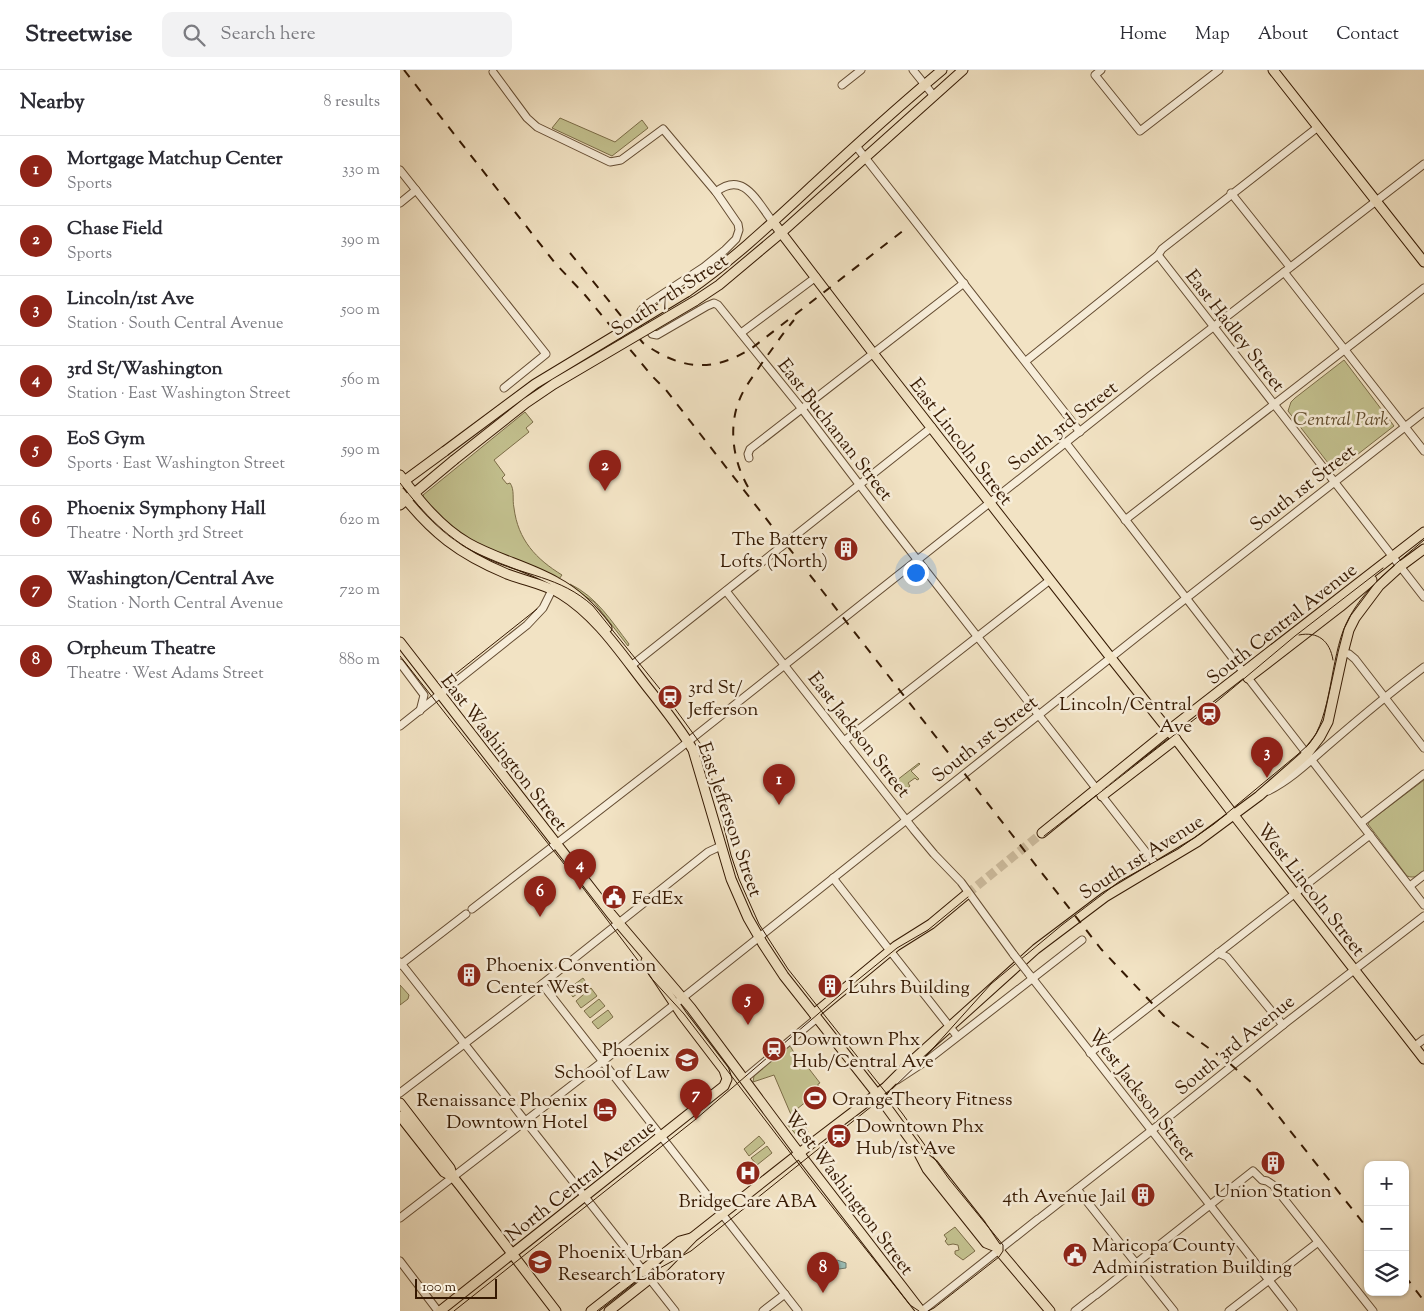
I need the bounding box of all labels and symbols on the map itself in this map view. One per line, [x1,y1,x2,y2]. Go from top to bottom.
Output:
street label: South 7th Street [607,248,735,344]
street label: East Hadley Street [1178,265,1291,399]
street label: East Buchanan Street [770,354,899,508]
street label: East Lincoln Street [902,373,1019,512]
street label: South 3rd Street [1003,375,1125,479]
park label: Central Park [1293,407,1389,434]
street label: South 1st Street [1245,439,1363,539]
pin: 2 [589,450,621,491]
place label: The Battery Lofts (North) [720,527,829,576]
building icon: The Battery Lofts (North) [833,536,859,562]
street label: South Central Avenue [1202,558,1364,692]
your location [903,560,929,586]
street label: East Jackson Street [800,667,916,805]
street label: East Washington Street [433,669,573,838]
place label: 3rd St/ Jefferson [687,675,759,724]
station icon: 3rd St/ Jefferson [657,684,683,710]
street label: South 1st Street [927,690,1045,790]
place label: Lincoln/Central Ave [1059,692,1192,741]
station icon: Lincoln/Central Ave [1196,701,1222,727]
pin: 3 [1251,737,1283,778]
street label: East Jefferson Street [690,739,768,901]
pin: 1 [763,764,795,805]
street label: South 1st Avenue [1075,809,1210,907]
street label: West Lincoln Street [1249,818,1371,963]
pin: 4 [564,849,596,890]
pin: 6 [524,876,556,917]
public building icon: FedEx [601,884,627,910]
place label: FedEx [632,886,684,913]
place label: Phoenix Convention Center West [486,953,657,1002]
building icon: Phoenix Convention Center West [456,962,482,988]
building icon: Luhrs Building [817,973,843,999]
place label: Luhrs Building [848,975,970,1002]
pin: 5 [732,984,764,1025]
street label: South 3rd Avenue [1170,989,1301,1103]
street label: West Jackson Street [1081,1024,1202,1168]
place label: Downtown Phx Hub/Central Ave [792,1027,934,1076]
station icon: Downtown Phx Hub/Central Ave [761,1036,787,1062]
place label: Phoenix School of Law [554,1038,670,1087]
school or university icon: Phoenix School of Law [674,1047,700,1073]
pin: 7 [680,1079,712,1120]
sports icon: OrangeTheory Fitness [802,1085,828,1111]
place label: OrangeTheory Fitness [832,1087,1013,1114]
place label: Renaissance Phoenix Downtown Hotel [416,1088,588,1137]
hotel icon: Renaissance Phoenix Downtown Hotel [592,1097,618,1123]
street label: West Washington Street [777,1105,919,1282]
place label: Downtown Phx Hub/1st Ave [856,1114,984,1163]
street label: North Central Avenue [501,1115,662,1249]
station icon: Downtown Phx Hub/1st Ave [826,1123,852,1149]
building icon: Union Station [1260,1150,1286,1176]
hospital icon: BridgeCare ABA [735,1160,761,1186]
place label: Union Station [1214,1179,1332,1206]
building icon: 4th Avenue Jail [1130,1182,1156,1208]
place label: 4th Avenue Jail [1002,1184,1126,1211]
place label: BridgeCare ABA [679,1189,818,1216]
place label: Maricopa County Administration Building [1092,1233,1292,1282]
place label: Phoenix Urban Research Laboratory [558,1240,726,1289]
public building icon: Maricopa County Administration Building [1062,1242,1088,1268]
school or university icon: Phoenix Urban Research Laboratory [527,1249,553,1275]
pin: 8 [807,1252,839,1293]
scale bar [415,1276,498,1299]

